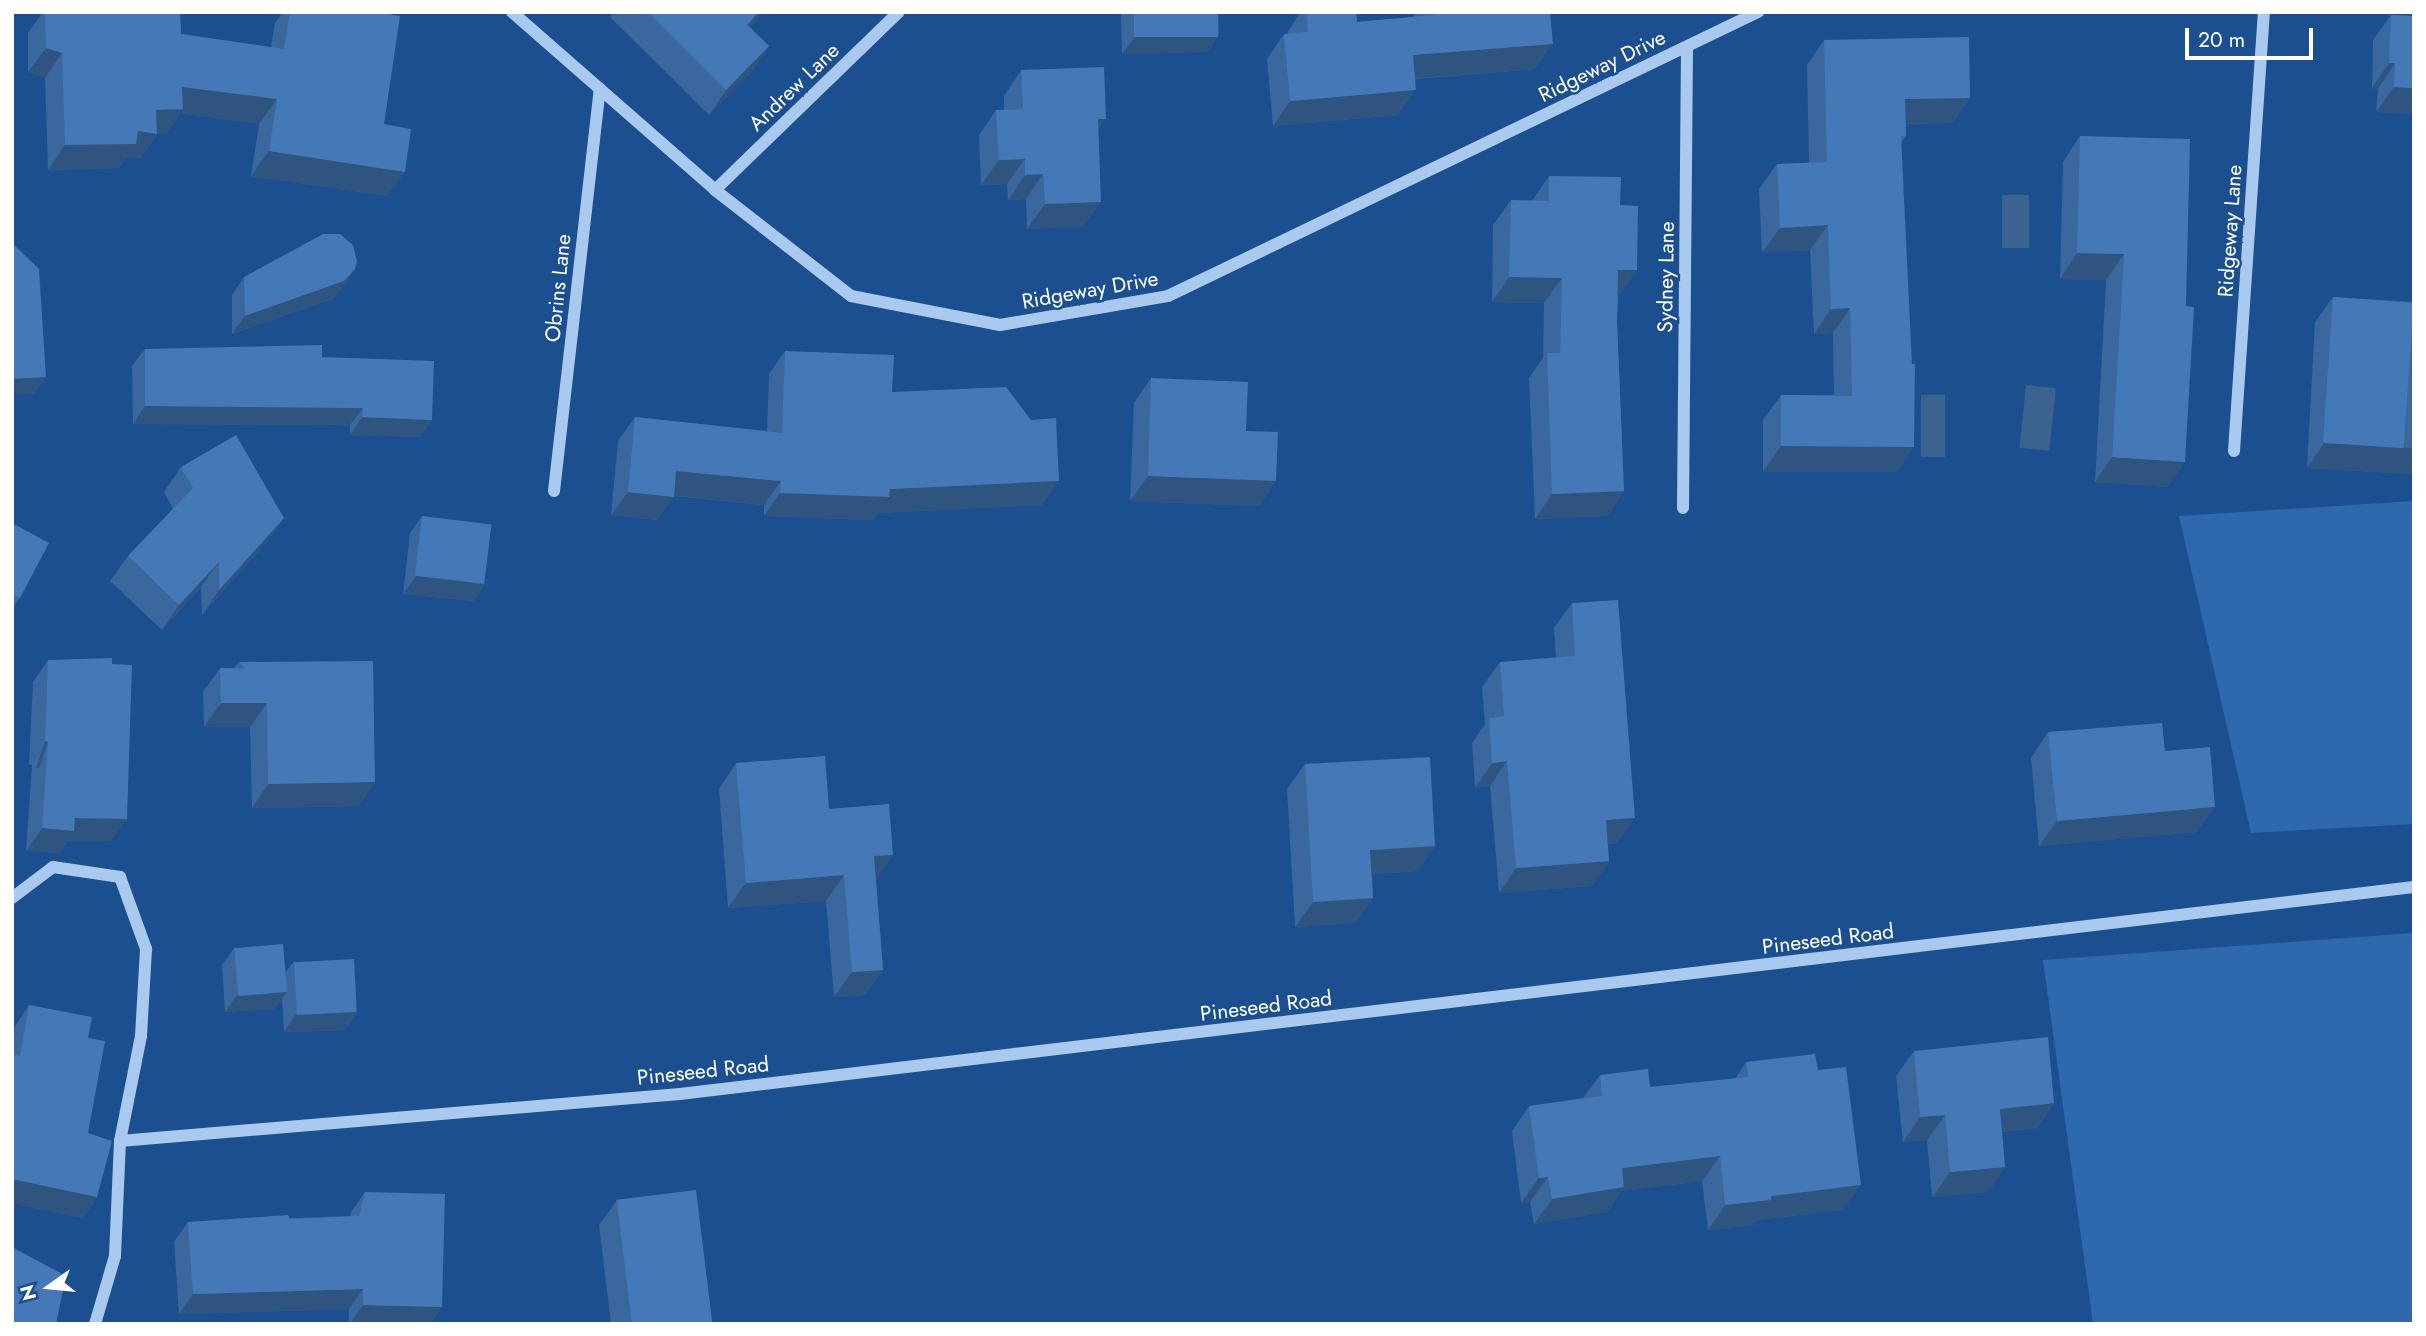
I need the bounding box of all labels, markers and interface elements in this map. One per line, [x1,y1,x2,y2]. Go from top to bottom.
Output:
scale bar [2188,14,2316,58]
street label: Ridgeway Drive [1534,24,1670,108]
text: 20 m [2198,25,2245,55]
street label: Andrew Lane [743,38,845,136]
street label: Ridgeway Lane [2213,164,2247,298]
street label: Sydney Lane [1652,221,1680,333]
street label: Obrins Lane [540,233,576,343]
street label: Ridgeway Drive [1020,266,1160,314]
street label: Pineseed Road [1761,918,1895,960]
street label: Pineseed Road [1199,985,1333,1027]
street label: Pineseed Road [636,1052,770,1090]
north arrow [14,1252,84,1322]
text: N [13,1282,43,1303]

